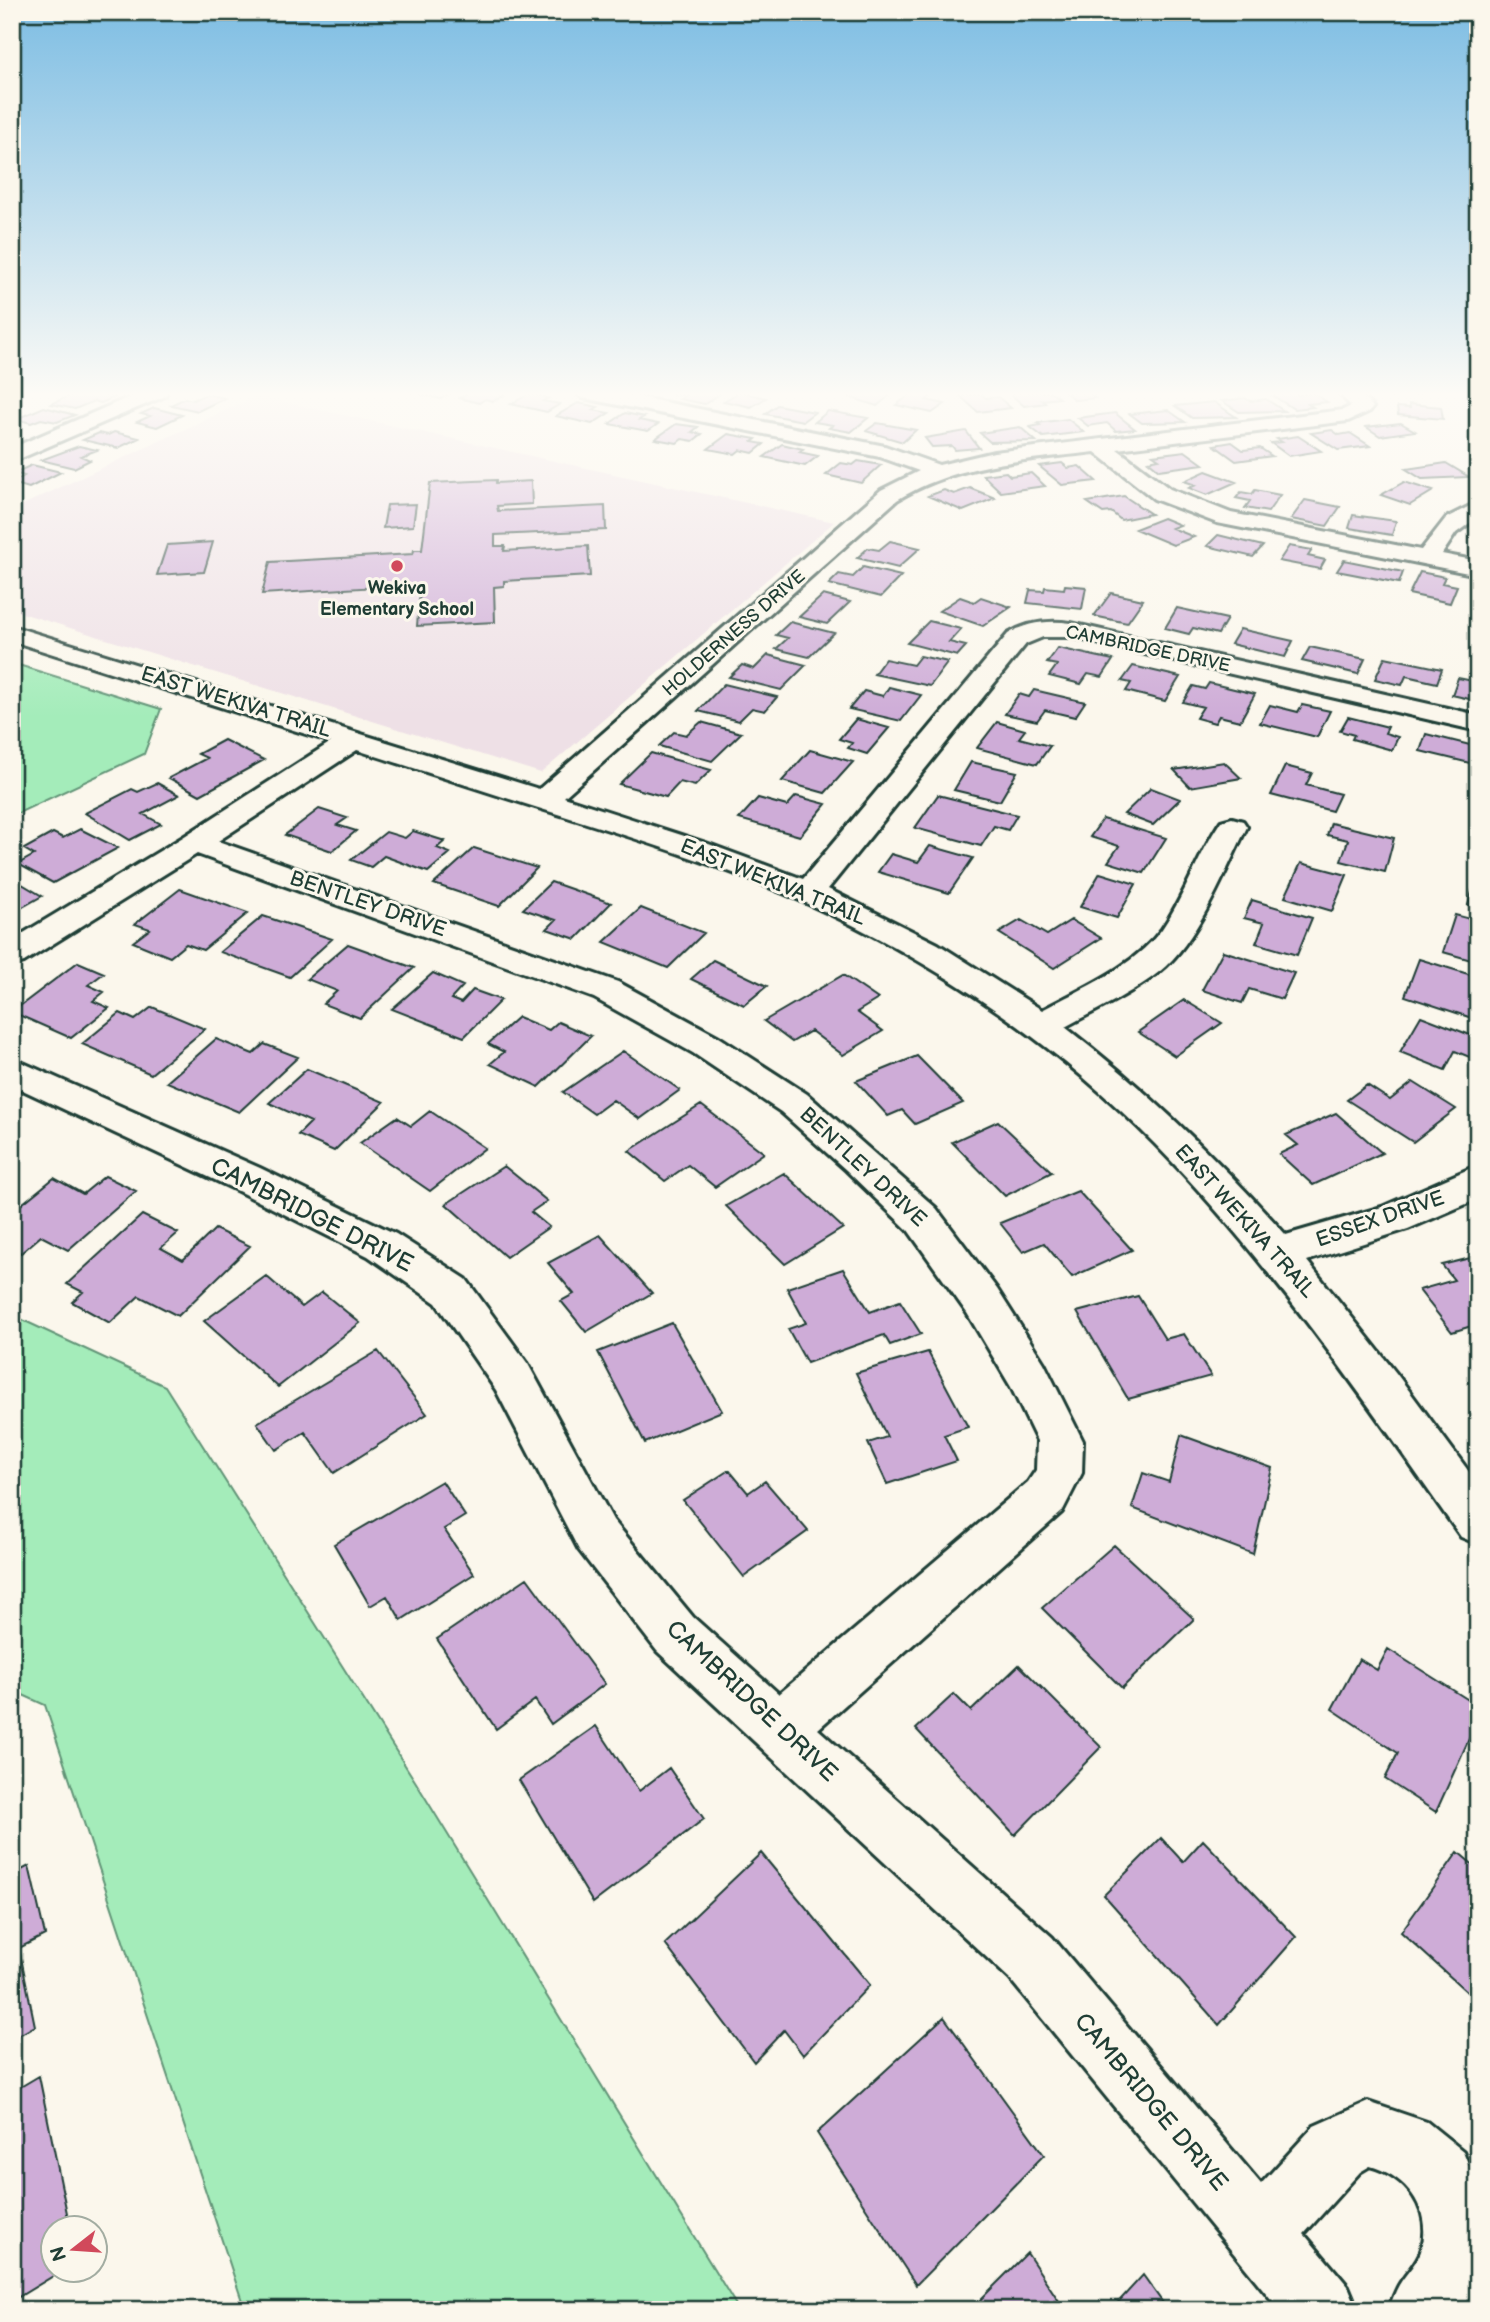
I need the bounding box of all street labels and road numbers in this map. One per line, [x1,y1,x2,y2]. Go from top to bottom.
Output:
street label: HOLDERNESS DRIVE [659,565,809,700]
street label: CAMBRIDGE DRIVE [1064,621,1232,677]
street label: EAST WEKIVA TRAIL [138,661,334,743]
street label: EAST WEKIVA TRAIL [677,833,869,931]
street label: BENTLEY DRIVE [286,865,450,943]
street label: BENTLEY DRIVE [794,1102,932,1232]
street label: EAST WEKIVA TRAIL [1170,1139,1320,1303]
street label: CAMBRIDGE DRIVE [206,1151,418,1279]
street label: ESSEX DRIVE [1312,1185,1448,1253]
street label: CAMBRIDGE DRIVE [660,1614,844,1788]
street label: CAMBRIDGE DRIVE [1068,2007,1234,2197]

